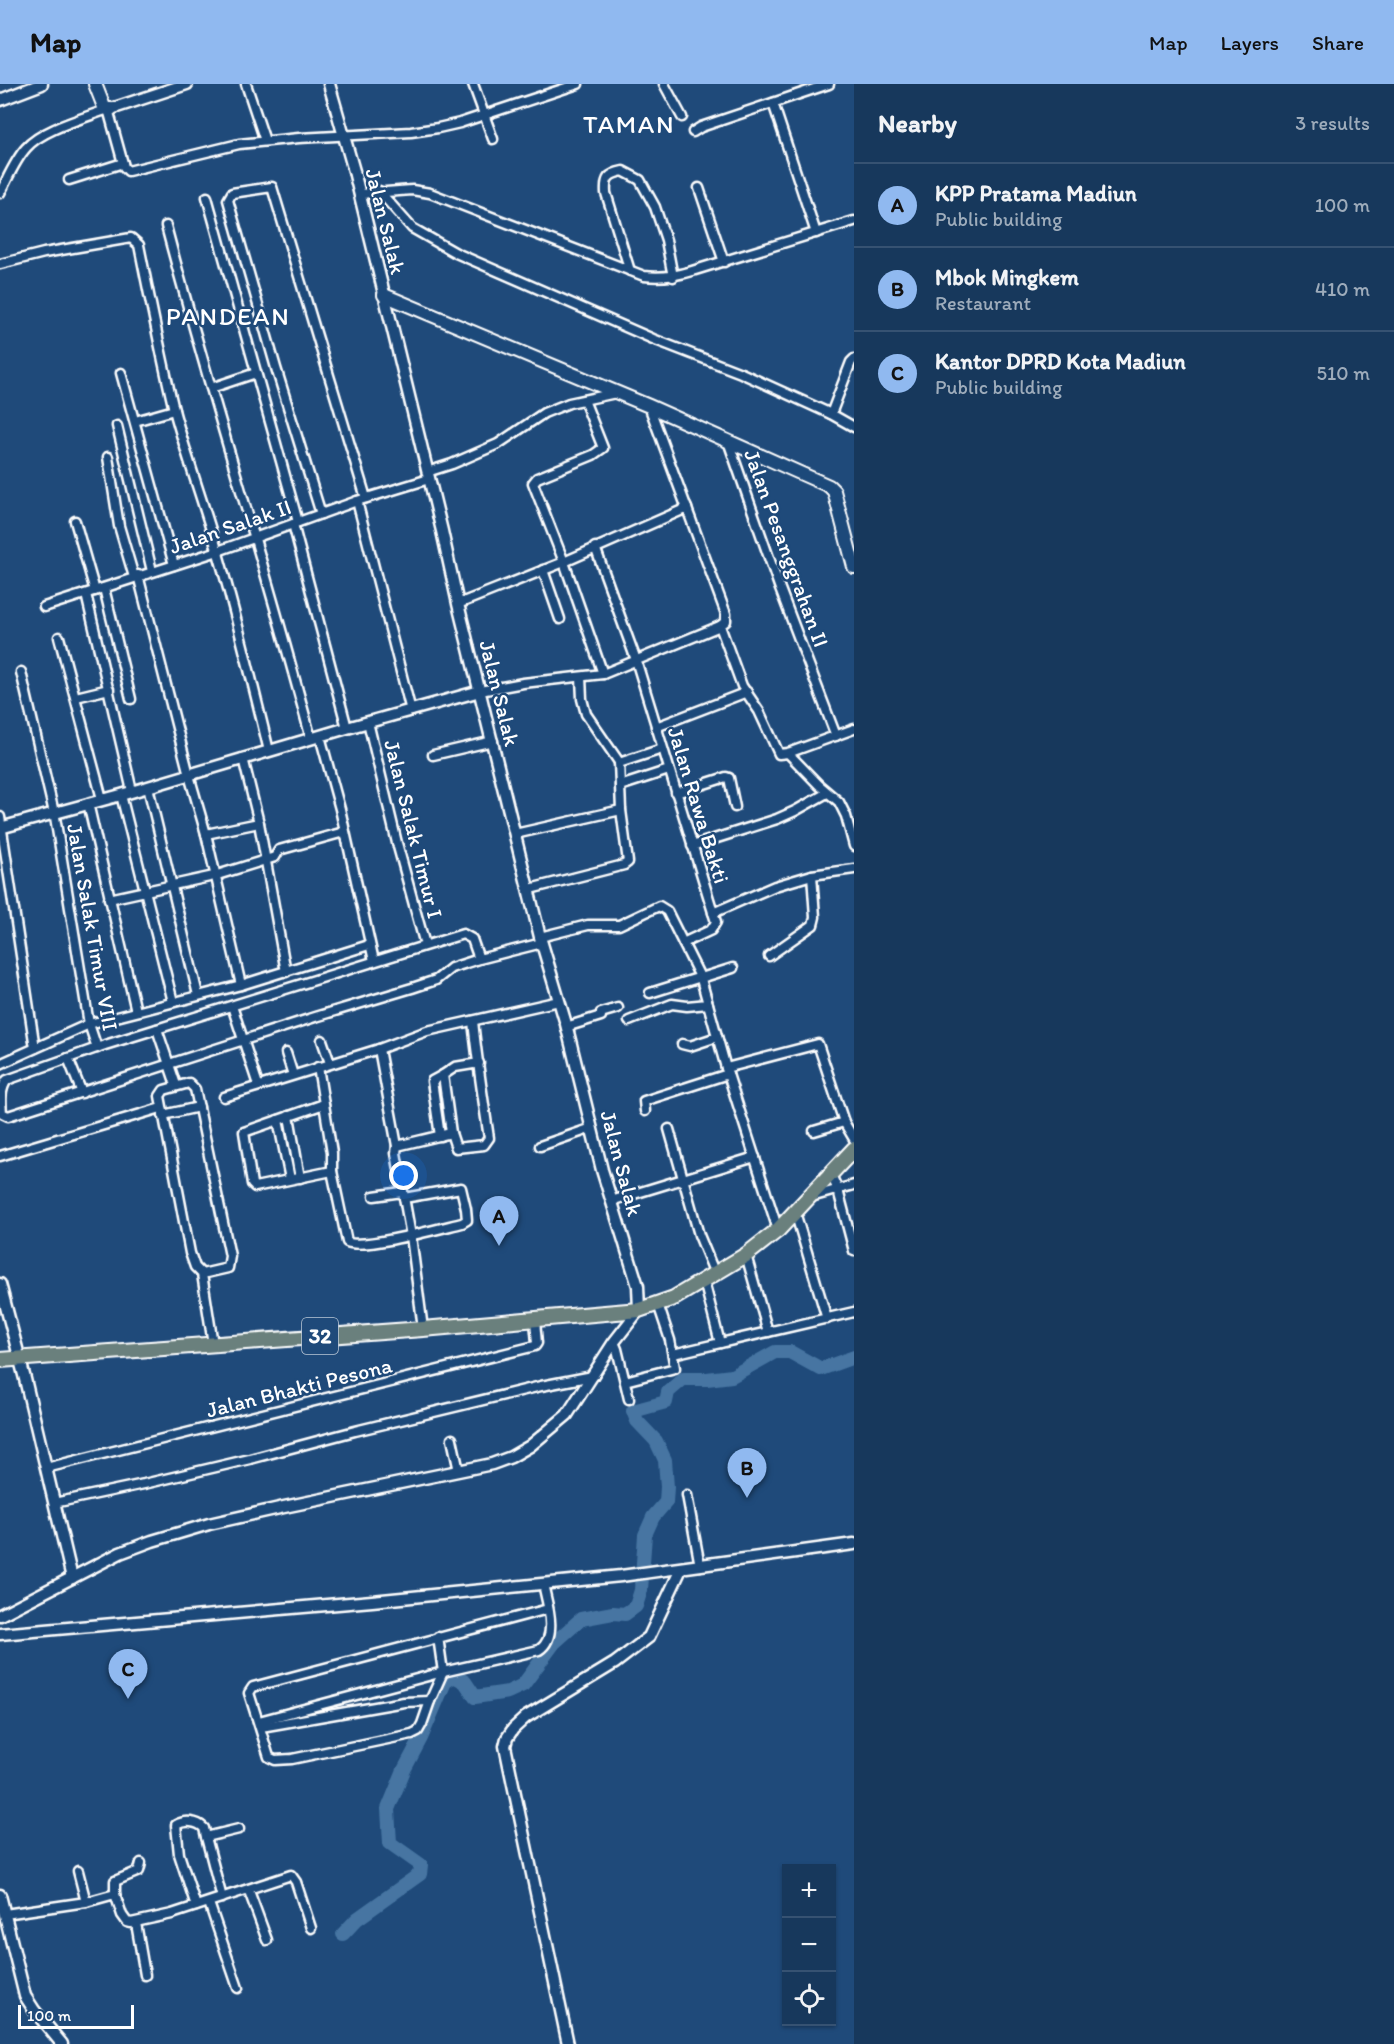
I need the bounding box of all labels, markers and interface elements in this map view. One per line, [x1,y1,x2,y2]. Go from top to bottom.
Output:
text: Map [30,25,81,59]
text: Map [1149,30,1188,55]
text: Layers [1221,30,1279,55]
text: Share [1312,30,1364,55]
text: Nearby [878,107,957,139]
district label: TAMAN [583,108,675,140]
text: 3 results [1295,111,1370,135]
street label: Jalan Salak [359,165,412,278]
text: KPP Pratama Madiun [935,180,1137,207]
text: A [891,193,904,217]
text: 100 m [1315,193,1370,217]
text: Public building [935,207,1062,231]
text: Mbok Mingkem [935,264,1079,291]
text: B [891,277,904,301]
text: 410 m [1315,277,1370,301]
text: Restaurant [935,291,1031,315]
district label: PANDEAN [166,300,290,332]
text: Kantor DPRD Kota Madiun [935,348,1186,375]
text: C [891,361,904,385]
text: 510 m [1317,361,1370,385]
text: Public building [935,375,1062,399]
street label: Jalan Pesanggrahan II [738,446,835,651]
street label: Jalan Salak II [166,493,295,560]
street label: Jalan Salak [473,637,526,750]
street label: Jalan Rawa Bakti [662,724,735,887]
street label: Jalan Salak Timur I [378,737,449,921]
street label: Jalan Salak Timur VIII [61,821,124,1033]
street label: Jalan Salak [594,1107,649,1220]
your location [389,1161,418,1190]
pin: A [480,1196,518,1246]
road number: 32 [302,1318,338,1354]
street label: Jalan Bhakti Pesona [203,1351,395,1424]
pin: B [728,1448,766,1498]
pin: C [108,1650,148,1699]
map controls [782,1864,836,2026]
button: + [782,1864,836,1918]
button: − [782,1918,836,1972]
button: locate [782,1972,836,2026]
scale bar [18,2002,134,2030]
text: 100 m [27,2006,71,2025]

